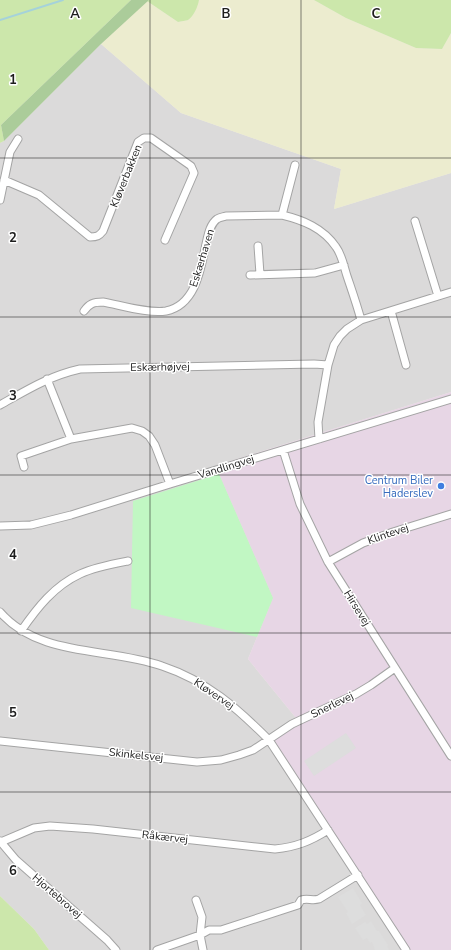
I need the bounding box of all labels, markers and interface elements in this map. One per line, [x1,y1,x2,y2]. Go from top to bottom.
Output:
text: A [70,5,80,23]
text: B [222,5,231,23]
text: C [372,5,381,23]
text: 1 [9,71,17,89]
street label: Kløverbakken [107,142,145,210]
street label: Eskærhaven [186,227,218,289]
text: 2 [9,229,17,247]
street label: Eskærhøjvej [130,359,190,375]
text: 3 [9,387,17,405]
street label: Vandlingvej [195,451,256,483]
place label: Centrum Biler Haderslev [365,473,433,501]
marker: Centrum Biler Haderslev [436,481,446,491]
street label: Klintevej [365,520,411,548]
text: 4 [9,546,17,564]
street label: Hirsevej [340,587,374,629]
street label: Kløvervej [191,675,237,713]
street label: Snerlevej [308,688,356,722]
text: 5 [9,704,17,722]
street label: Skinkelsvej [108,745,164,765]
street label: Råkærvej [141,827,189,847]
text: 6 [9,862,17,880]
street label: Hjortebrovej [29,870,85,922]

